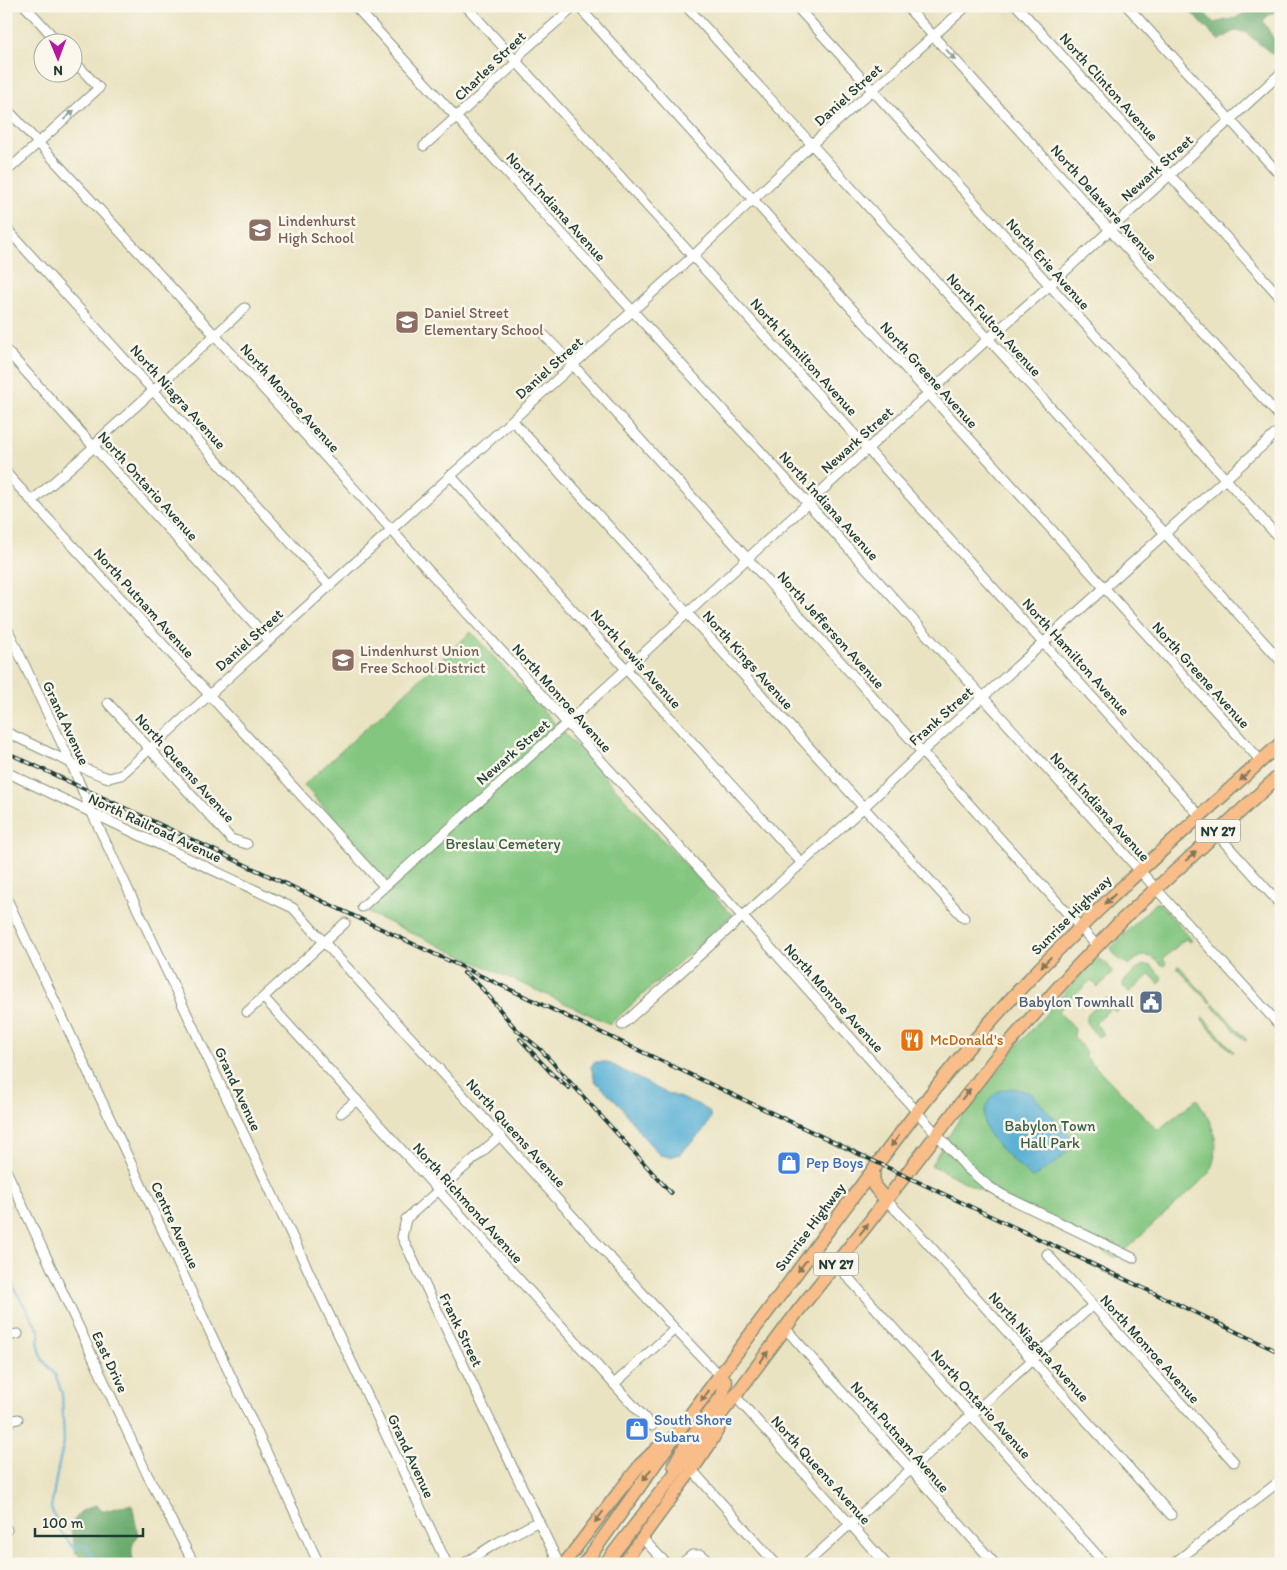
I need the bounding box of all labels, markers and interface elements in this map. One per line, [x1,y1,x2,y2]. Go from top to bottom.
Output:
street label: Charles Street [450,27,530,105]
street label: North Clinton Avenue [1056,29,1162,145]
north arrow [32,32,82,82]
one-way arrow [945,49,957,61]
street label: Daniel Street [810,60,886,130]
text: N [53,62,63,79]
one-way arrow [62,110,75,121]
street label: Newark Street [1117,131,1197,205]
street label: North Delaware Avenue [1047,141,1161,265]
street label: North Indiana Avenue [502,149,610,265]
place label: Lindenhurst High School [278,212,356,247]
street label: North Erie Avenue [1002,215,1094,313]
school or university icon: Lindenhurst High School [247,217,273,243]
street label: North Fulton Avenue [943,270,1045,380]
street label: North Hamilton Avenue [746,294,862,420]
place label: Daniel Street Elementary School [424,304,544,339]
school or university icon: Daniel Street Elementary School [394,309,420,335]
street label: North Greene Avenue [876,318,982,432]
street label: Daniel Street [511,333,587,403]
street label: North Monroe Avenue [236,340,344,456]
street label: North Niagra Avenue [126,341,230,453]
street label: Newark Street [817,403,897,477]
street label: North Ontario Avenue [94,428,202,544]
street label: North Indiana Avenue [775,448,883,564]
street label: North Putnam Avenue [90,544,198,662]
street label: North Jefferson Avenue [773,567,889,693]
street label: North Hamilton Avenue [1018,594,1134,720]
street label: Daniel Street [211,605,287,675]
street label: North Lewis Avenue [587,606,685,712]
street label: North Kings Avenue [699,607,797,713]
street label: North Greene Avenue [1148,618,1254,732]
street label: North Monroe Avenue [508,640,616,756]
place label: Lindenhurst Union Free School District [360,642,486,677]
school or university icon: Lindenhurst Union Free School District [330,647,356,673]
street label: Grand Avenue [39,678,93,768]
street label: Frank Street [905,682,977,749]
street label: North Queens Avenue [131,710,239,826]
street label: Newark Street [473,715,554,789]
street label: North Indiana Avenue [1046,749,1154,865]
one-way arrow [1239,770,1251,782]
street label: North Railroad Avenue [86,789,224,867]
road number: NY 27 [1196,819,1240,842]
park label: Breslau Cemetery [445,835,561,853]
one-way arrow [1185,850,1197,862]
street label: Sunrise Highway [1027,871,1115,959]
one-way arrow [1104,893,1116,905]
street label: North Monroe Avenue [780,940,888,1056]
one-way arrow [1040,955,1052,967]
public building icon: Babylon Townhall [1138,989,1164,1015]
place label: Babylon Townhall [1019,993,1135,1011]
restaurant icon: McDonald's [899,1027,925,1053]
place label: McDonald's [930,1031,1004,1049]
street label: Grand Avenue [211,1044,265,1134]
street label: North Queens Avenue [462,1075,570,1191]
one-way arrow [961,1088,972,1101]
park label: Babylon Town Hall Park [1005,1117,1096,1152]
one-way arrow [890,1134,900,1148]
street label: North Richmond Avenue [409,1139,527,1267]
shop icon: Pep Boys [776,1150,802,1176]
place label: Pep Boys [806,1154,864,1172]
street label: Centre Avenue [147,1178,203,1272]
street label: Sunrise Highway [771,1179,849,1275]
one-way arrow [859,1222,869,1236]
road number: NY 27 [814,1252,858,1276]
one-way arrow [797,1259,807,1273]
street label: North Niagara Avenue [985,1288,1093,1406]
street label: Frank Street [435,1290,487,1370]
street label: North Monroe Avenue [1096,1291,1204,1407]
street label: East Drive [88,1328,132,1396]
street label: North Ontario Avenue [927,1346,1035,1462]
one-way arrow [759,1350,769,1364]
street label: North Putnam Avenue [847,1378,953,1496]
one-way arrow [699,1389,710,1402]
street label: Grand Avenue [384,1411,438,1501]
place label: South Shore Subaru [654,1411,732,1446]
street label: North Queens Avenue [767,1412,875,1528]
shop icon: South Shore Subaru [624,1416,650,1442]
one-way arrow [642,1469,652,1482]
scale bar [35,1505,142,1537]
one-way arrow [594,1510,604,1524]
text: 100 m [42,1514,84,1532]

